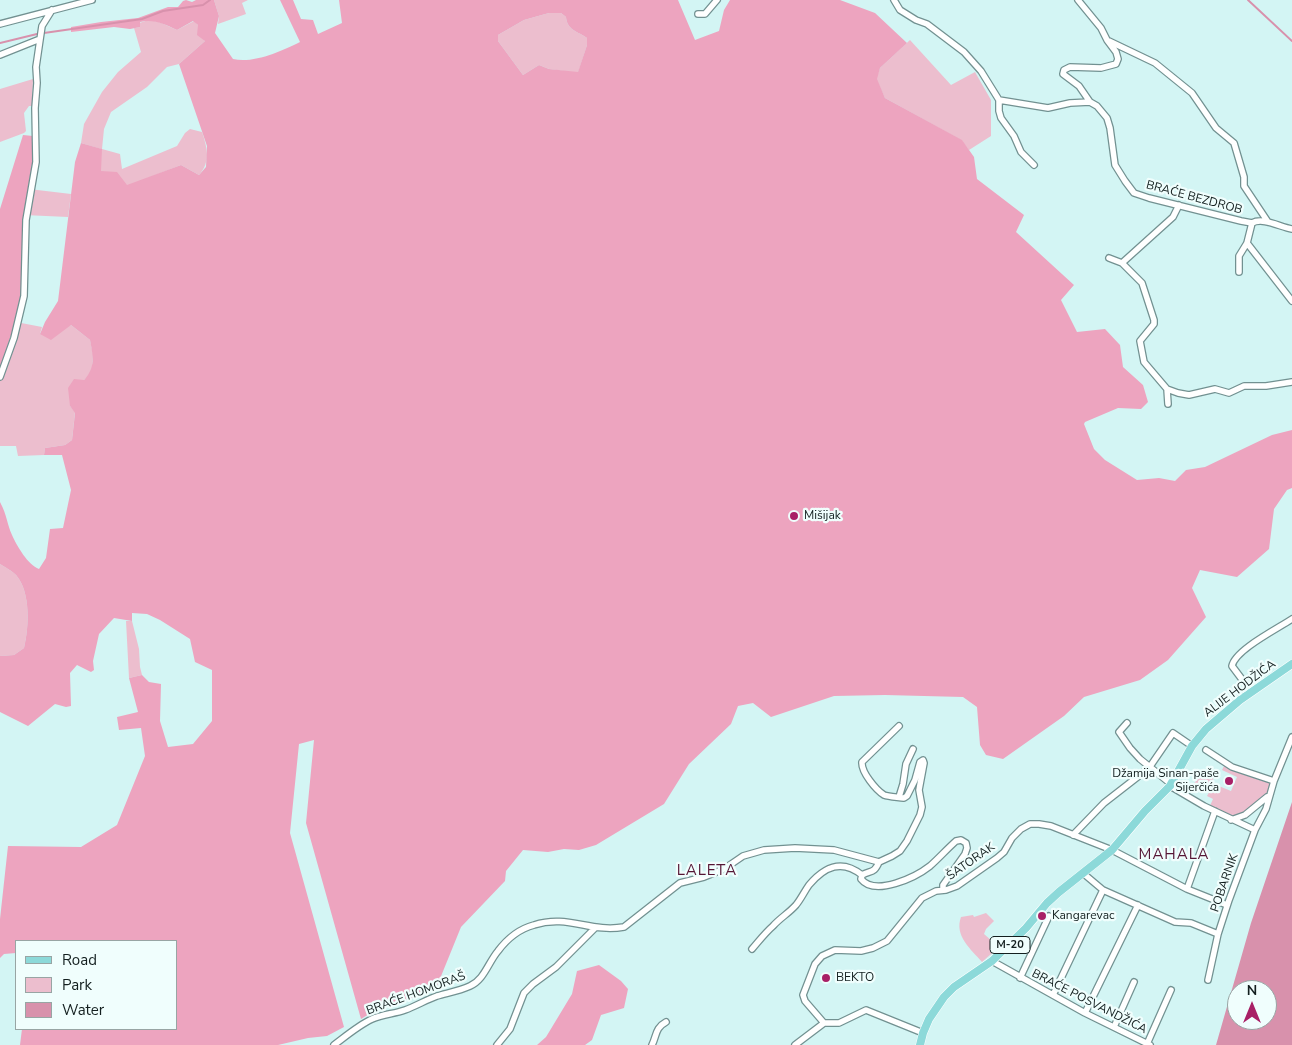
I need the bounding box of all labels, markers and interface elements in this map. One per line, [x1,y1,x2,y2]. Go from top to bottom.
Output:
street label: BRAĆE BEZDROB [1144,178,1244,218]
place label: Mišijak [804,509,841,523]
marker: Mišijak [788,510,800,522]
street label: ALIJE HODŽIĆA [1201,657,1279,721]
place label: Džamija Sinan-paše Sijerčića [1112,767,1219,795]
marker: Džamija Sinan-paše Sijerčića [1223,775,1235,787]
street label: ŠATORAK [944,840,998,884]
district label: MAHALA [1138,846,1210,864]
street label: POBARNIK [1208,852,1242,914]
district label: LALETA [676,862,738,880]
place label: Kangarevac [1052,909,1115,923]
marker: Kangarevac [1036,910,1048,922]
road number: M-20 [990,936,1030,954]
legend [15,940,178,1030]
text: Road [62,950,97,970]
street label: BRAĆE POSVANDŽIĆA [1029,967,1149,1037]
street label: BRAĆE HOMORAŠ [364,969,468,1019]
place label: BEKTO [836,971,874,985]
marker: BEKTO [820,972,832,984]
text: Park [62,975,92,995]
north arrow [1227,980,1277,1030]
text: N [1247,981,1257,1000]
text: Water [62,1000,104,1020]

